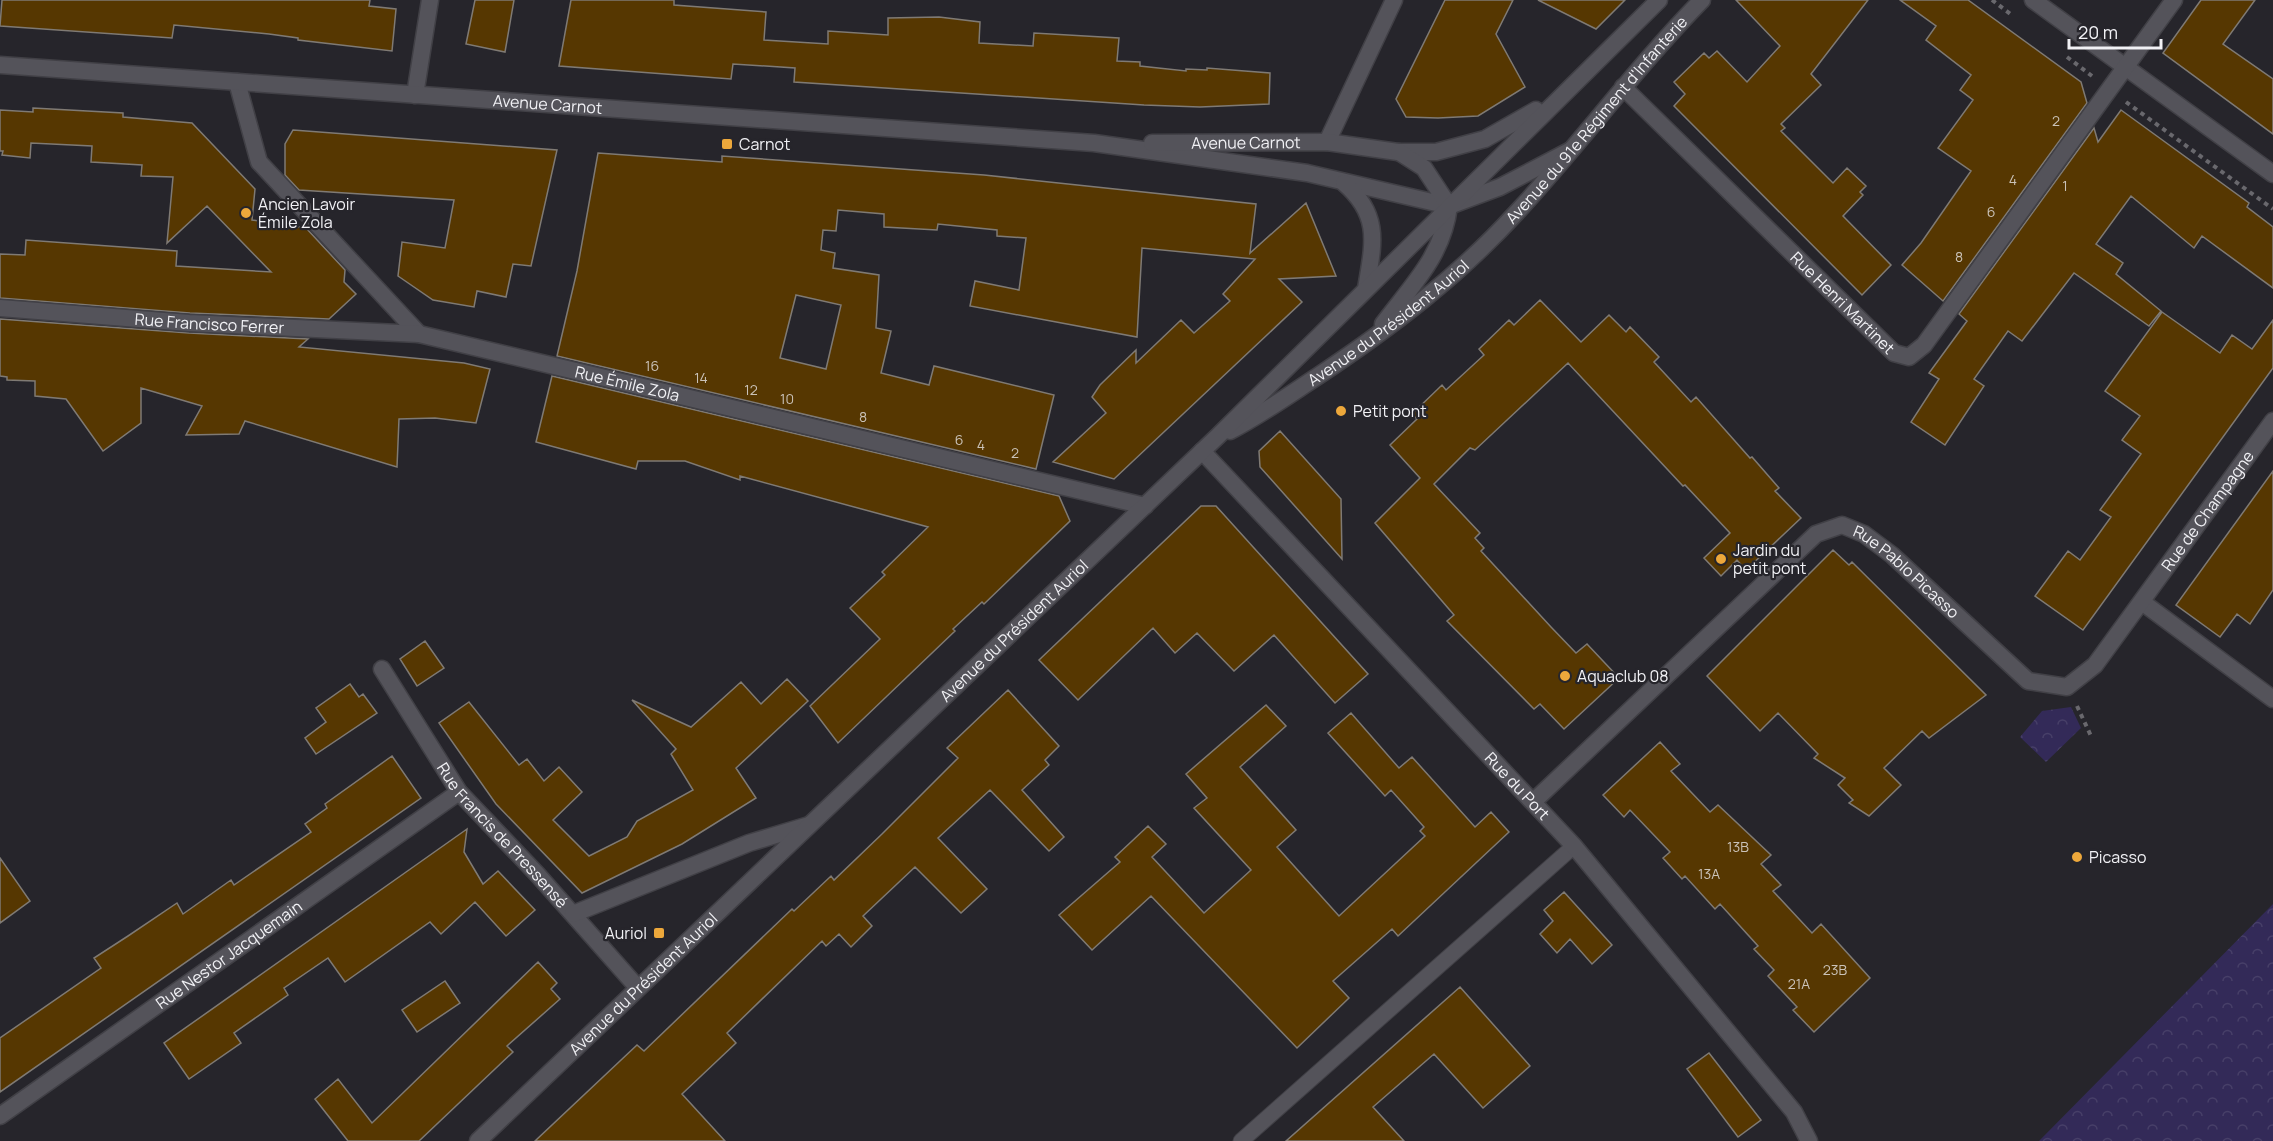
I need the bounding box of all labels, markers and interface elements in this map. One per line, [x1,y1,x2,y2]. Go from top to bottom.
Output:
street label: Avenue du 91e Régiment d'Infanterie [1501,11,1692,228]
scale bar [2069,12,2160,50]
text: 20 m [2078,20,2118,44]
street label: Avenue Carnot [492,89,603,119]
house number: 2 [2052,111,2060,130]
street label: Avenue Carnot [1191,131,1301,154]
place label: Carnot [739,133,790,155]
marker: Carnot [720,137,734,151]
house number: 4 [2009,170,2017,189]
house number: 1 [2062,176,2068,195]
place label: Ancien Lavoir Émile Zola [258,193,355,233]
house number: 6 [1987,202,1995,221]
marker: Ancien Lavoir Émile Zola [239,206,253,220]
street label: Rue Henri Martinet [1786,247,1900,359]
house number: 8 [1955,247,1963,266]
street label: Avenue du Président Auriol [1303,255,1474,391]
street label: Rue Francisco Ferrer [134,308,285,339]
house number: 16 [645,356,659,375]
street label: Rue Émile Zola [573,360,682,406]
house number: 14 [694,368,708,387]
house number: 12 [744,380,758,399]
house number: 10 [780,389,794,408]
place label: Petit pont [1353,400,1427,422]
marker: Petit pont [1334,404,1348,418]
house number: 8 [859,407,867,426]
house number: 6 [955,430,963,449]
house number: 4 [977,435,985,454]
house number: 2 [1011,443,1019,462]
street label: Rue de Champagne [2156,446,2259,576]
street label: Rue Pablo Picasso [1850,520,1964,623]
place label: Jardin du petit pont [1733,539,1806,579]
marker: Jardin du petit pont [1714,552,1728,566]
street label: Avenue du Président Auriol [935,555,1093,707]
place label: Aquaclub 08 [1577,665,1669,687]
marker: Aquaclub 08 [1558,669,1572,683]
street label: Rue du Port [1480,747,1555,825]
street label: Rue Francis de Pressensé [432,758,573,912]
house number: 13B [1727,837,1749,856]
place label: Picasso [2089,846,2146,868]
marker: Picasso [2070,850,2084,864]
house number: 13A [1698,864,1720,883]
street label: Rue Nestor Jacquemain [151,895,306,1014]
street label: Avenue du Président Auriol [564,908,722,1060]
place label: Auriol [605,922,647,944]
marker: Auriol [652,926,666,940]
house number: 23B [1823,960,1848,979]
house number: 21A [1788,974,1810,993]

